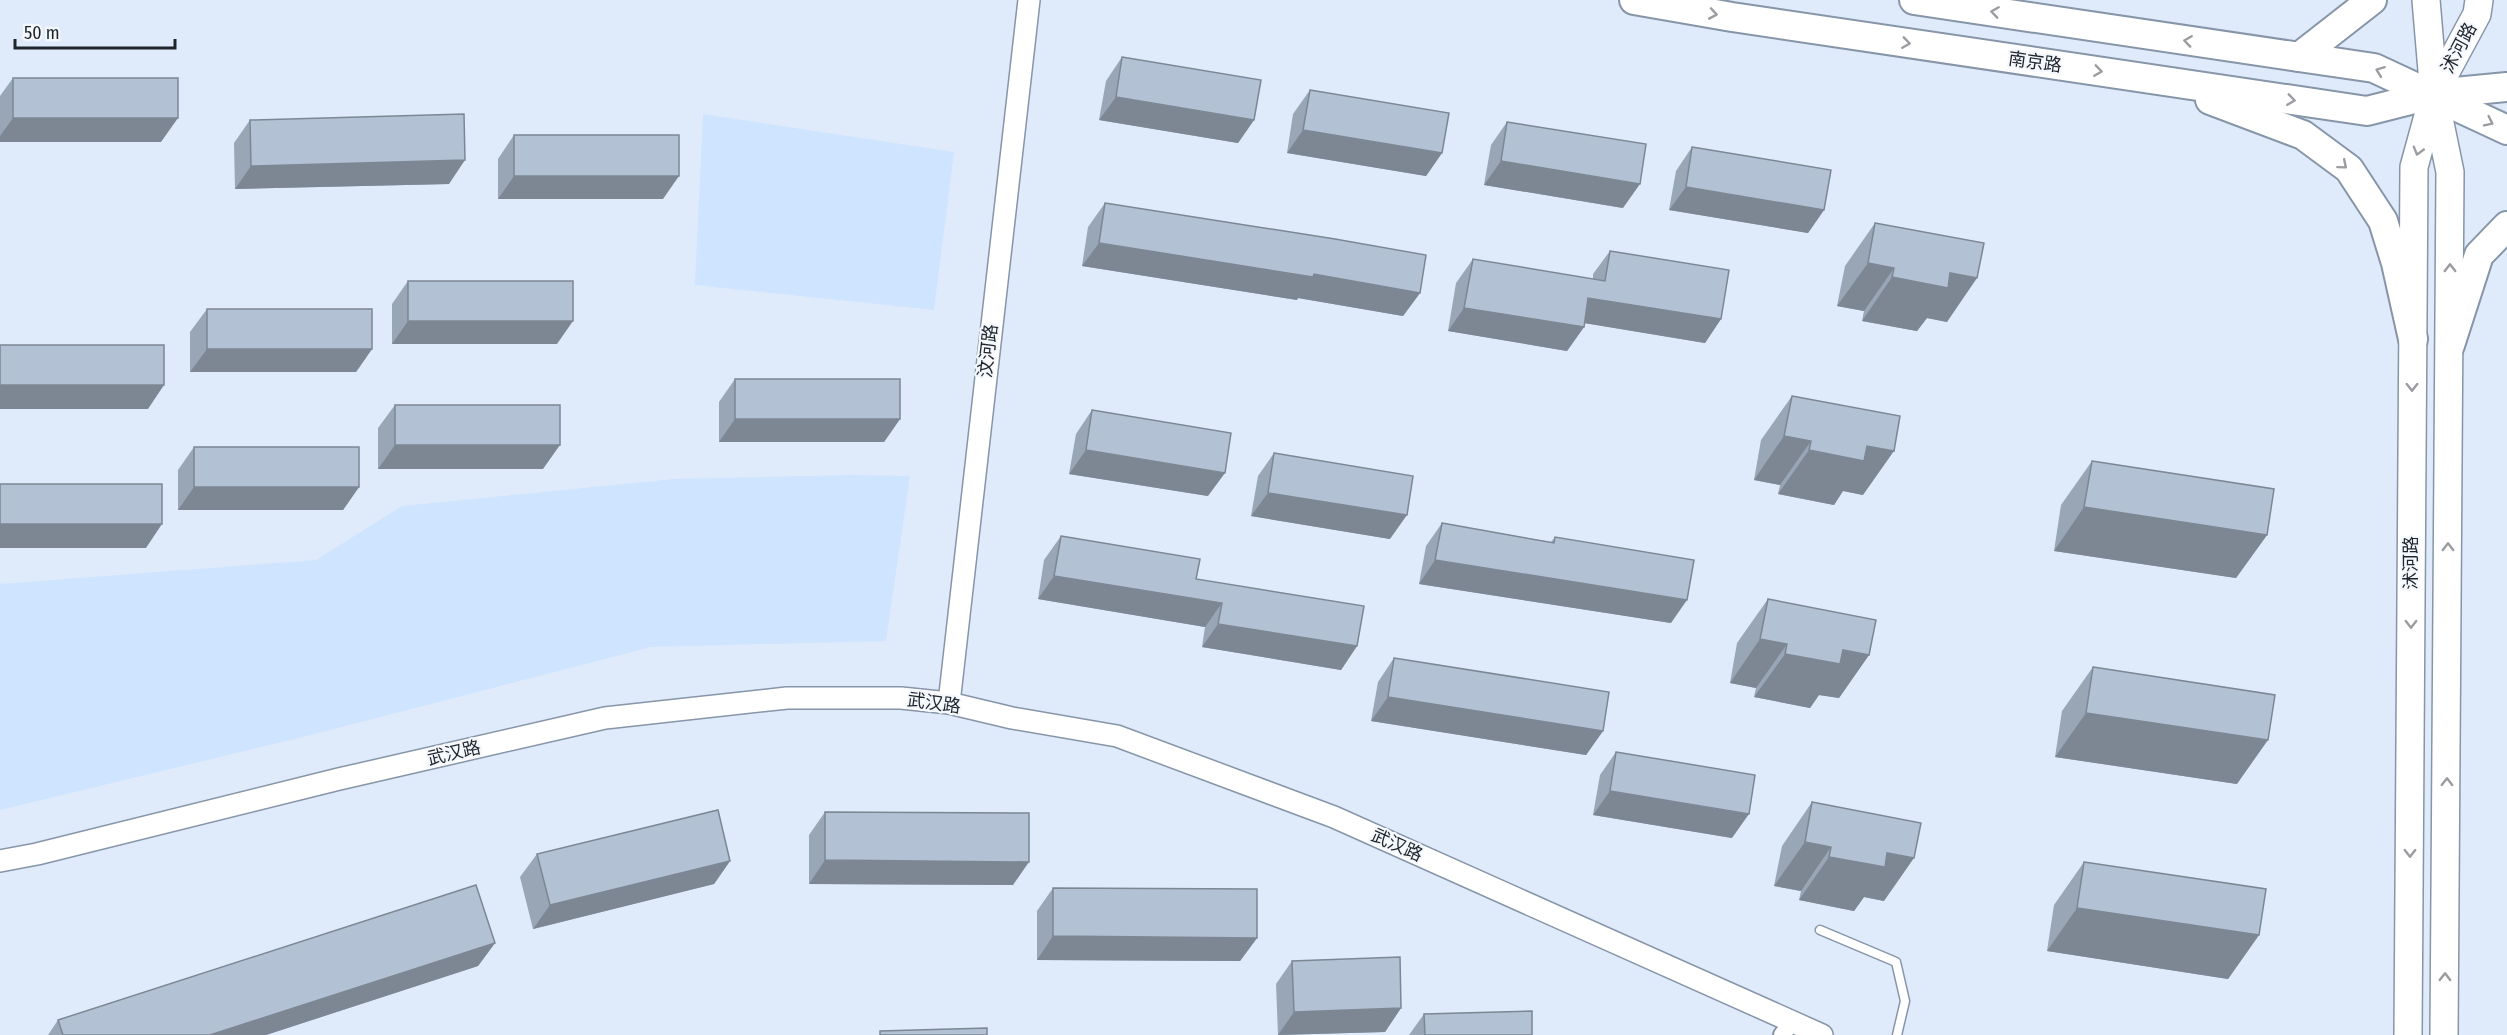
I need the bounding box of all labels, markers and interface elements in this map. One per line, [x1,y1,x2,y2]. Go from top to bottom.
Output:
one-way arrow [1991,6,2001,19]
one-way arrow [1708,7,1717,19]
scale bar [15,12,176,50]
street label: 沭河路 [2437,19,2481,77]
text: 50 m [24,22,60,44]
one-way arrow [2183,35,2193,47]
one-way arrow [1901,36,1910,48]
street label: 南京路 [2007,47,2063,77]
one-way arrow [2094,65,2103,77]
one-way arrow [2376,66,2386,79]
one-way arrow [2286,93,2296,106]
one-way arrow [2483,114,2494,126]
one-way arrow [2413,146,2426,156]
one-way arrow [2336,158,2347,169]
one-way arrow [2444,263,2456,272]
street label: 汶河路 [974,323,1002,379]
one-way arrow [2406,383,2418,392]
street label: 沭河路 [2400,536,2422,590]
one-way arrow [2442,542,2454,551]
one-way arrow [2405,620,2417,629]
street label: 武汉路 [906,688,962,718]
street label: 武汉路 [425,736,483,770]
one-way arrow [2441,777,2453,786]
street label: 武汉路 [1368,824,1426,866]
one-way arrow [2404,848,2416,857]
one-way arrow [2439,972,2451,981]

